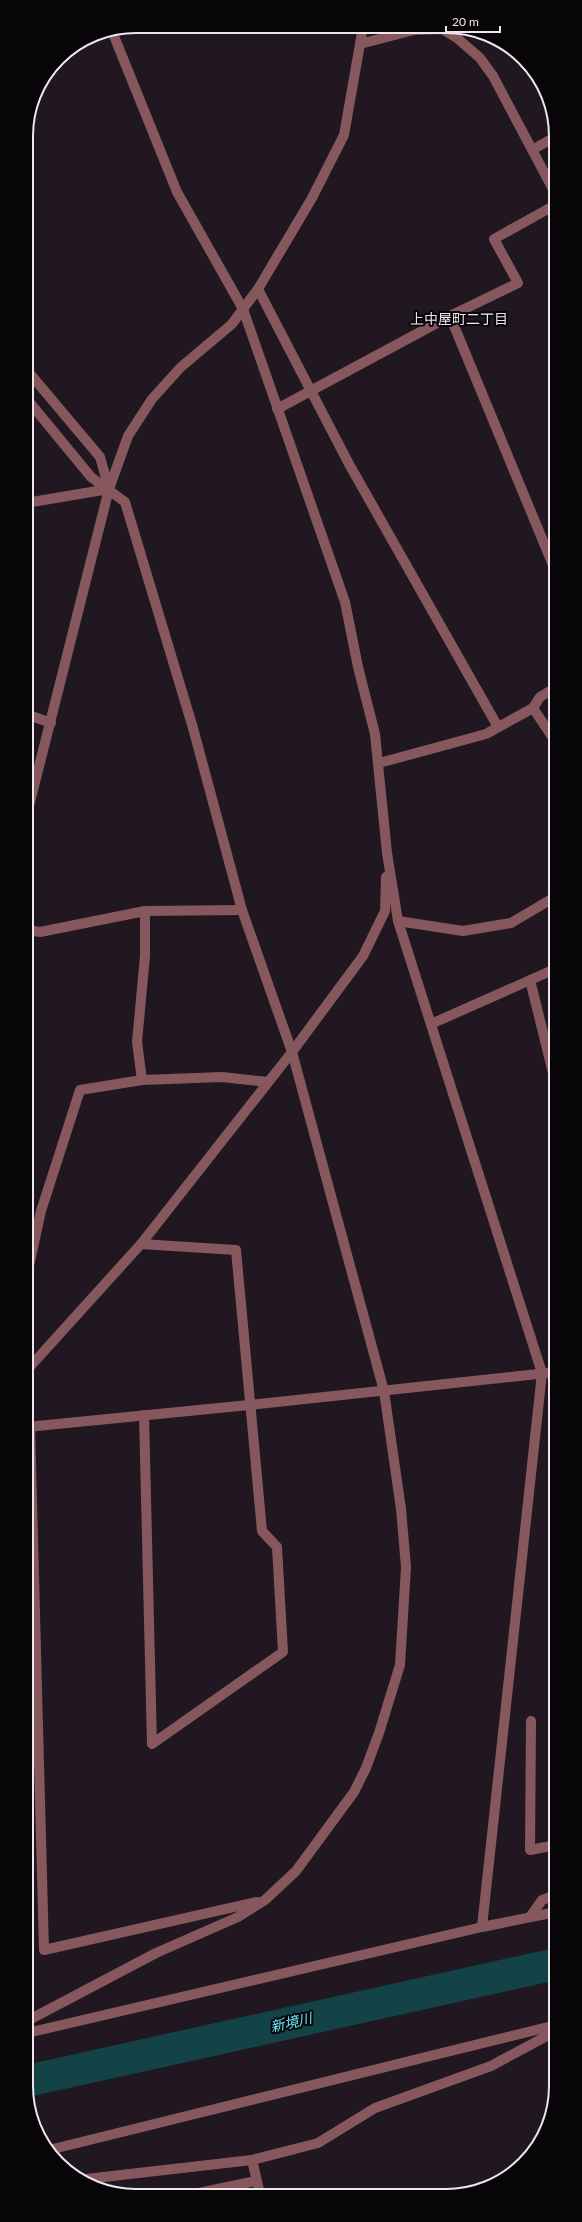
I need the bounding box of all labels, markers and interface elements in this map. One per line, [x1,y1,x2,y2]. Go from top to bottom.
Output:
scale bar [446,8,500,34]
text: 20 m [452,14,479,29]
district label: 上中屋町二丁目 [410,310,508,327]
water label: 新境川 [269,2009,315,2035]

